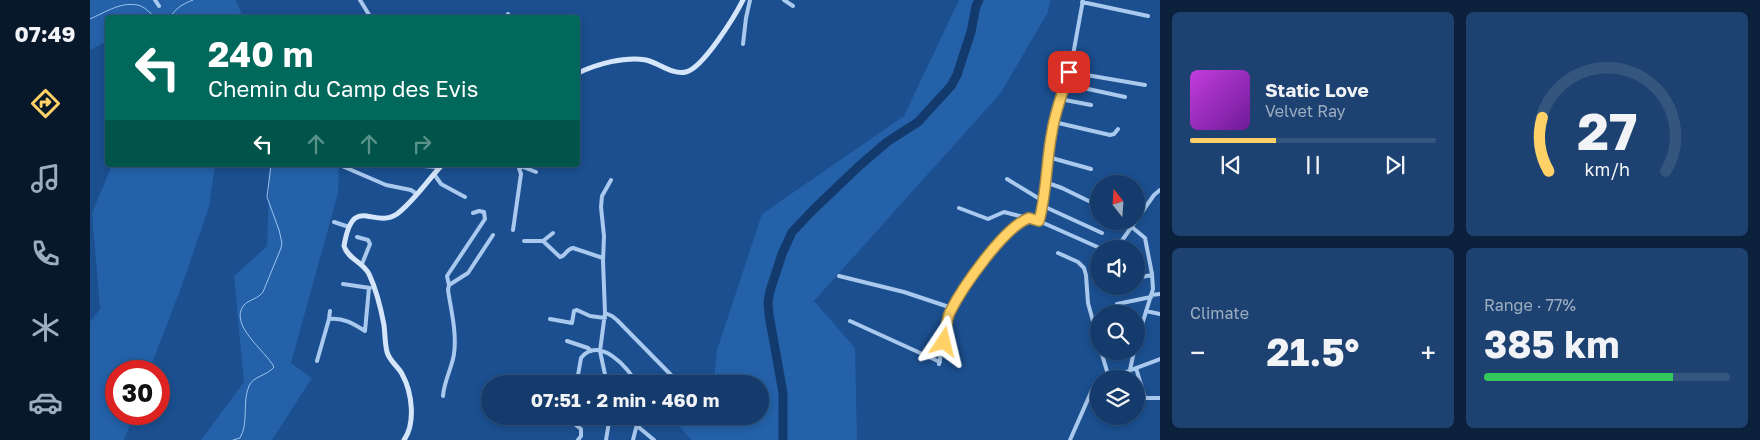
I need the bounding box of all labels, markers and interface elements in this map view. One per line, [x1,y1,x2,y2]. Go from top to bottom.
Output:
text: 07:49 [14,20,76,47]
text: 240 m [208,33,313,75]
icon: left [125,35,190,100]
pin [1048,51,1090,93]
icon: arrive [1055,58,1083,86]
text: Chemin du Camp des Evis [208,75,478,102]
text: Static Love [1265,78,1369,101]
icon: directions [28,86,63,121]
text: 27 [1577,99,1637,161]
text: Velvet Ray [1265,101,1346,121]
icon: left [249,130,277,158]
icon: ahead [302,130,330,158]
icon: ahead [355,130,383,158]
icon: right [408,130,436,158]
icon: previous [1217,151,1245,179]
icon: pause [1299,151,1327,179]
icon: next [1381,151,1409,179]
text: km/h [1584,158,1630,180]
icon: music [28,161,63,196]
north arrow [1090,175,1145,230]
map controls [1090,175,1145,425]
icon: phone [28,236,63,271]
button: sound [1090,240,1145,295]
text: Range · 77% [1484,295,1576,315]
text: Climate [1190,303,1249,323]
button: search [1090,305,1145,360]
icon: climate [28,310,63,345]
position arrow [917,315,969,367]
text: 385 km [1484,321,1619,366]
text: 21.5° [1267,329,1359,374]
text: − [1190,336,1205,369]
text: + [1421,336,1436,369]
speed limit sign: 30 [105,360,170,425]
button: layers [1090,370,1145,425]
icon: car [28,385,63,420]
text: 07:51 · 2 min · 460 m [531,388,719,411]

